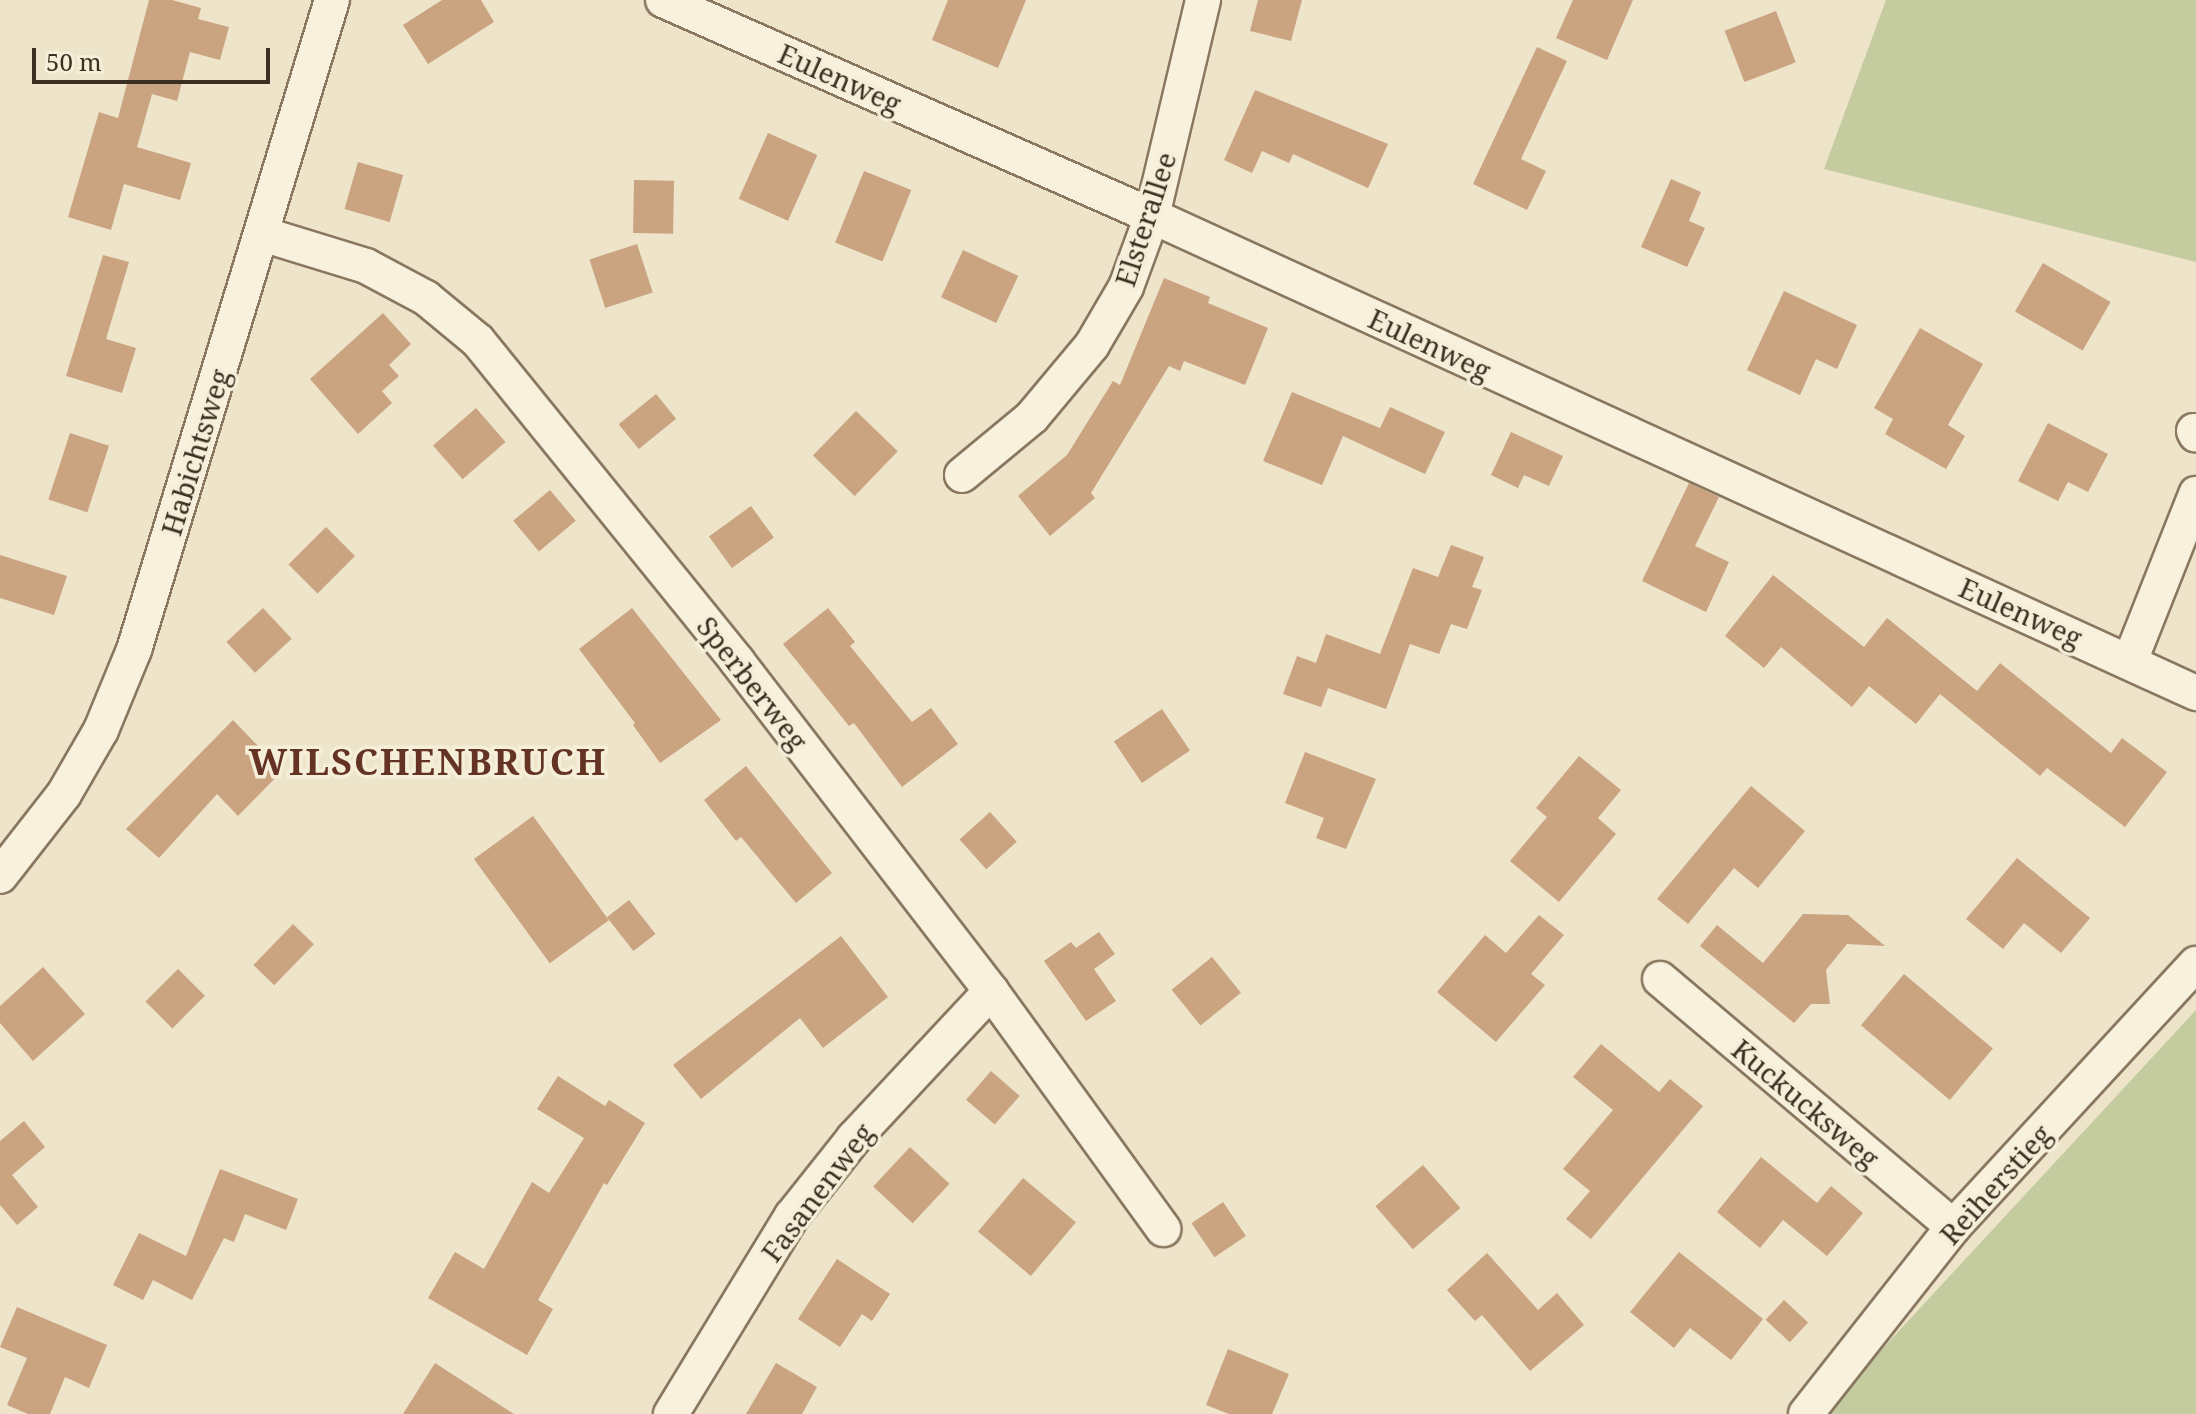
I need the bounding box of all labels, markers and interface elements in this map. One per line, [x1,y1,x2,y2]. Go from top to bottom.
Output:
scale bar [36,32,274,82]
street label: Eulenweg [773,36,907,120]
text: 50 m [46,45,102,78]
street label: Elsterallee [1107,148,1183,290]
street label: Eulenweg [1363,301,1497,387]
street label: Habichtsweg [154,365,236,539]
street label: Eulenweg [1954,570,2088,654]
street label: Sperberweg [690,610,816,756]
district label: WILSCHENBRUCH [249,740,607,784]
street label: Kuckucksweg [1726,1032,1886,1174]
street label: Fasanenweg [754,1116,880,1268]
street label: Reiherstieg [1932,1117,2058,1251]

